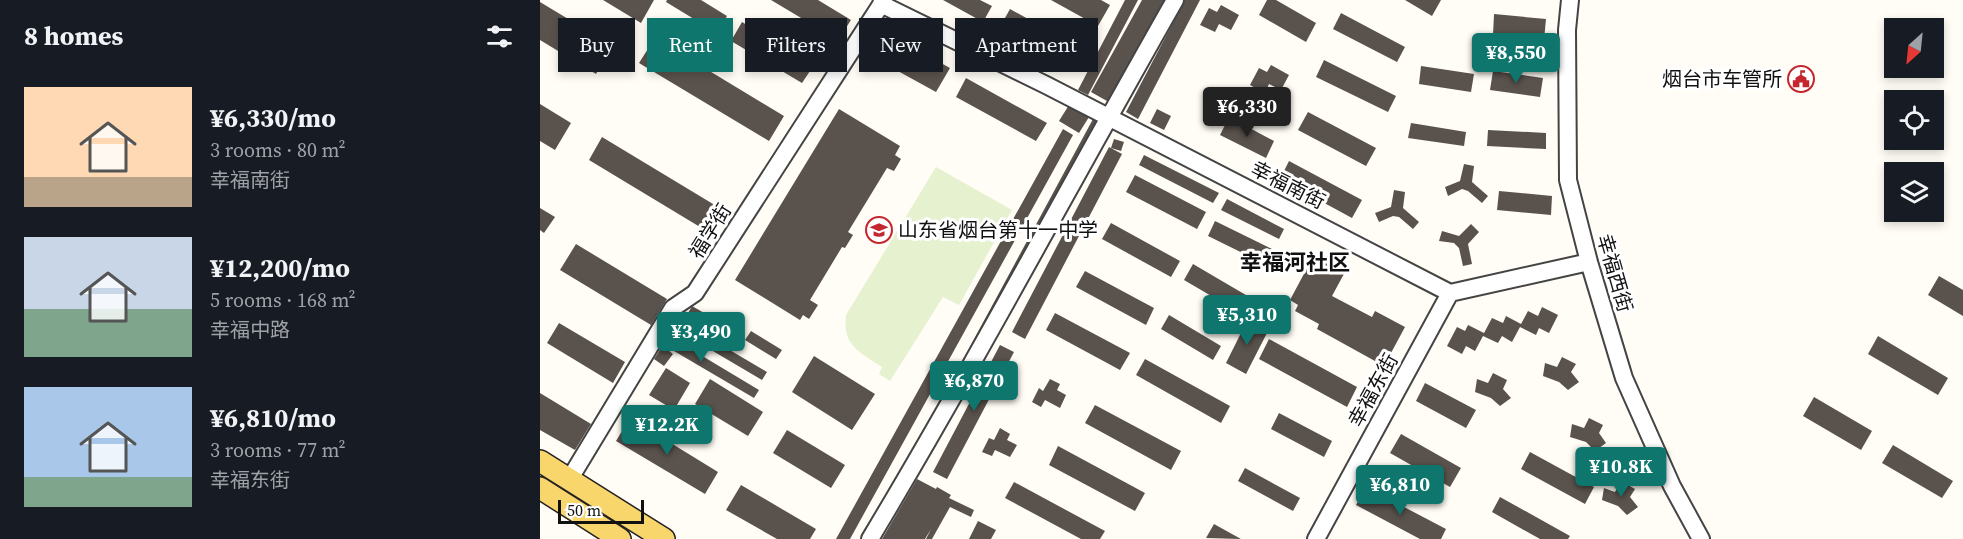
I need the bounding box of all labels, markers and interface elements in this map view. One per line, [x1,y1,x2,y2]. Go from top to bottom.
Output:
text: 8 homes [24,18,123,54]
chip: Buy [558,18,635,72]
chip: Rent [647,18,733,72]
chip: Filters [745,18,847,72]
chip: New [859,18,943,72]
chip: Apartment [955,18,1098,72]
north arrow [1884,18,1944,78]
map controls [1884,18,1944,222]
icon: filters [483,20,516,53]
pin: ¥8,550 [1467,33,1565,84]
text: ¥8,550 [1486,38,1546,66]
public building icon: 烟台市车管所 [1786,64,1816,94]
place label: 烟台市车管所 [1662,65,1782,93]
pin: ¥6,330 [1198,87,1296,138]
button: locate [1884,90,1944,150]
text: ¥6,330 [1217,92,1277,120]
text: ¥6,330/mo [210,100,336,136]
icon: home [72,111,144,183]
text: 3 rooms · 80 m² [210,136,346,164]
street label: 幸福南街 [1246,154,1330,216]
button: layers [1884,162,1944,222]
text: 幸福南街 [210,166,290,194]
street label: 福学街 [682,198,738,264]
school or university icon: 山东省烟台第十一中学 [864,215,894,245]
place label: 山东省烟台第十一中学 [898,216,1098,244]
street label: 幸福西街 [1591,231,1639,315]
district label: 幸福河社区 [1240,247,1350,277]
text: ¥12,200/mo [210,250,350,286]
icon: home [72,261,144,333]
text: 5 rooms · 168 m² [210,286,356,314]
pin: ¥5,310 [1198,295,1296,346]
text: ¥5,310 [1217,300,1277,328]
pin: ¥3,490 [652,312,750,363]
text: 幸福中路 [210,316,290,344]
text: ¥3,490 [671,317,731,345]
street label: 幸福东街 [1341,348,1405,432]
pin: ¥6,870 [925,361,1023,412]
text: ¥6,870 [944,366,1004,394]
text: ¥6,810/mo [210,400,336,436]
pin: ¥12.2K [618,405,716,456]
text: ¥12.2K [635,410,699,438]
icon: home [72,411,144,483]
text: 3 rooms · 77 m² [210,436,346,464]
pin: ¥10.8K [1572,447,1670,498]
text: ¥10.8K [1589,452,1653,480]
pin: ¥6,810 [1351,465,1449,516]
text: 幸福东街 [210,466,290,494]
text: ¥6,810 [1370,470,1430,498]
scale bar [558,497,644,524]
text: 50 m [567,499,601,521]

